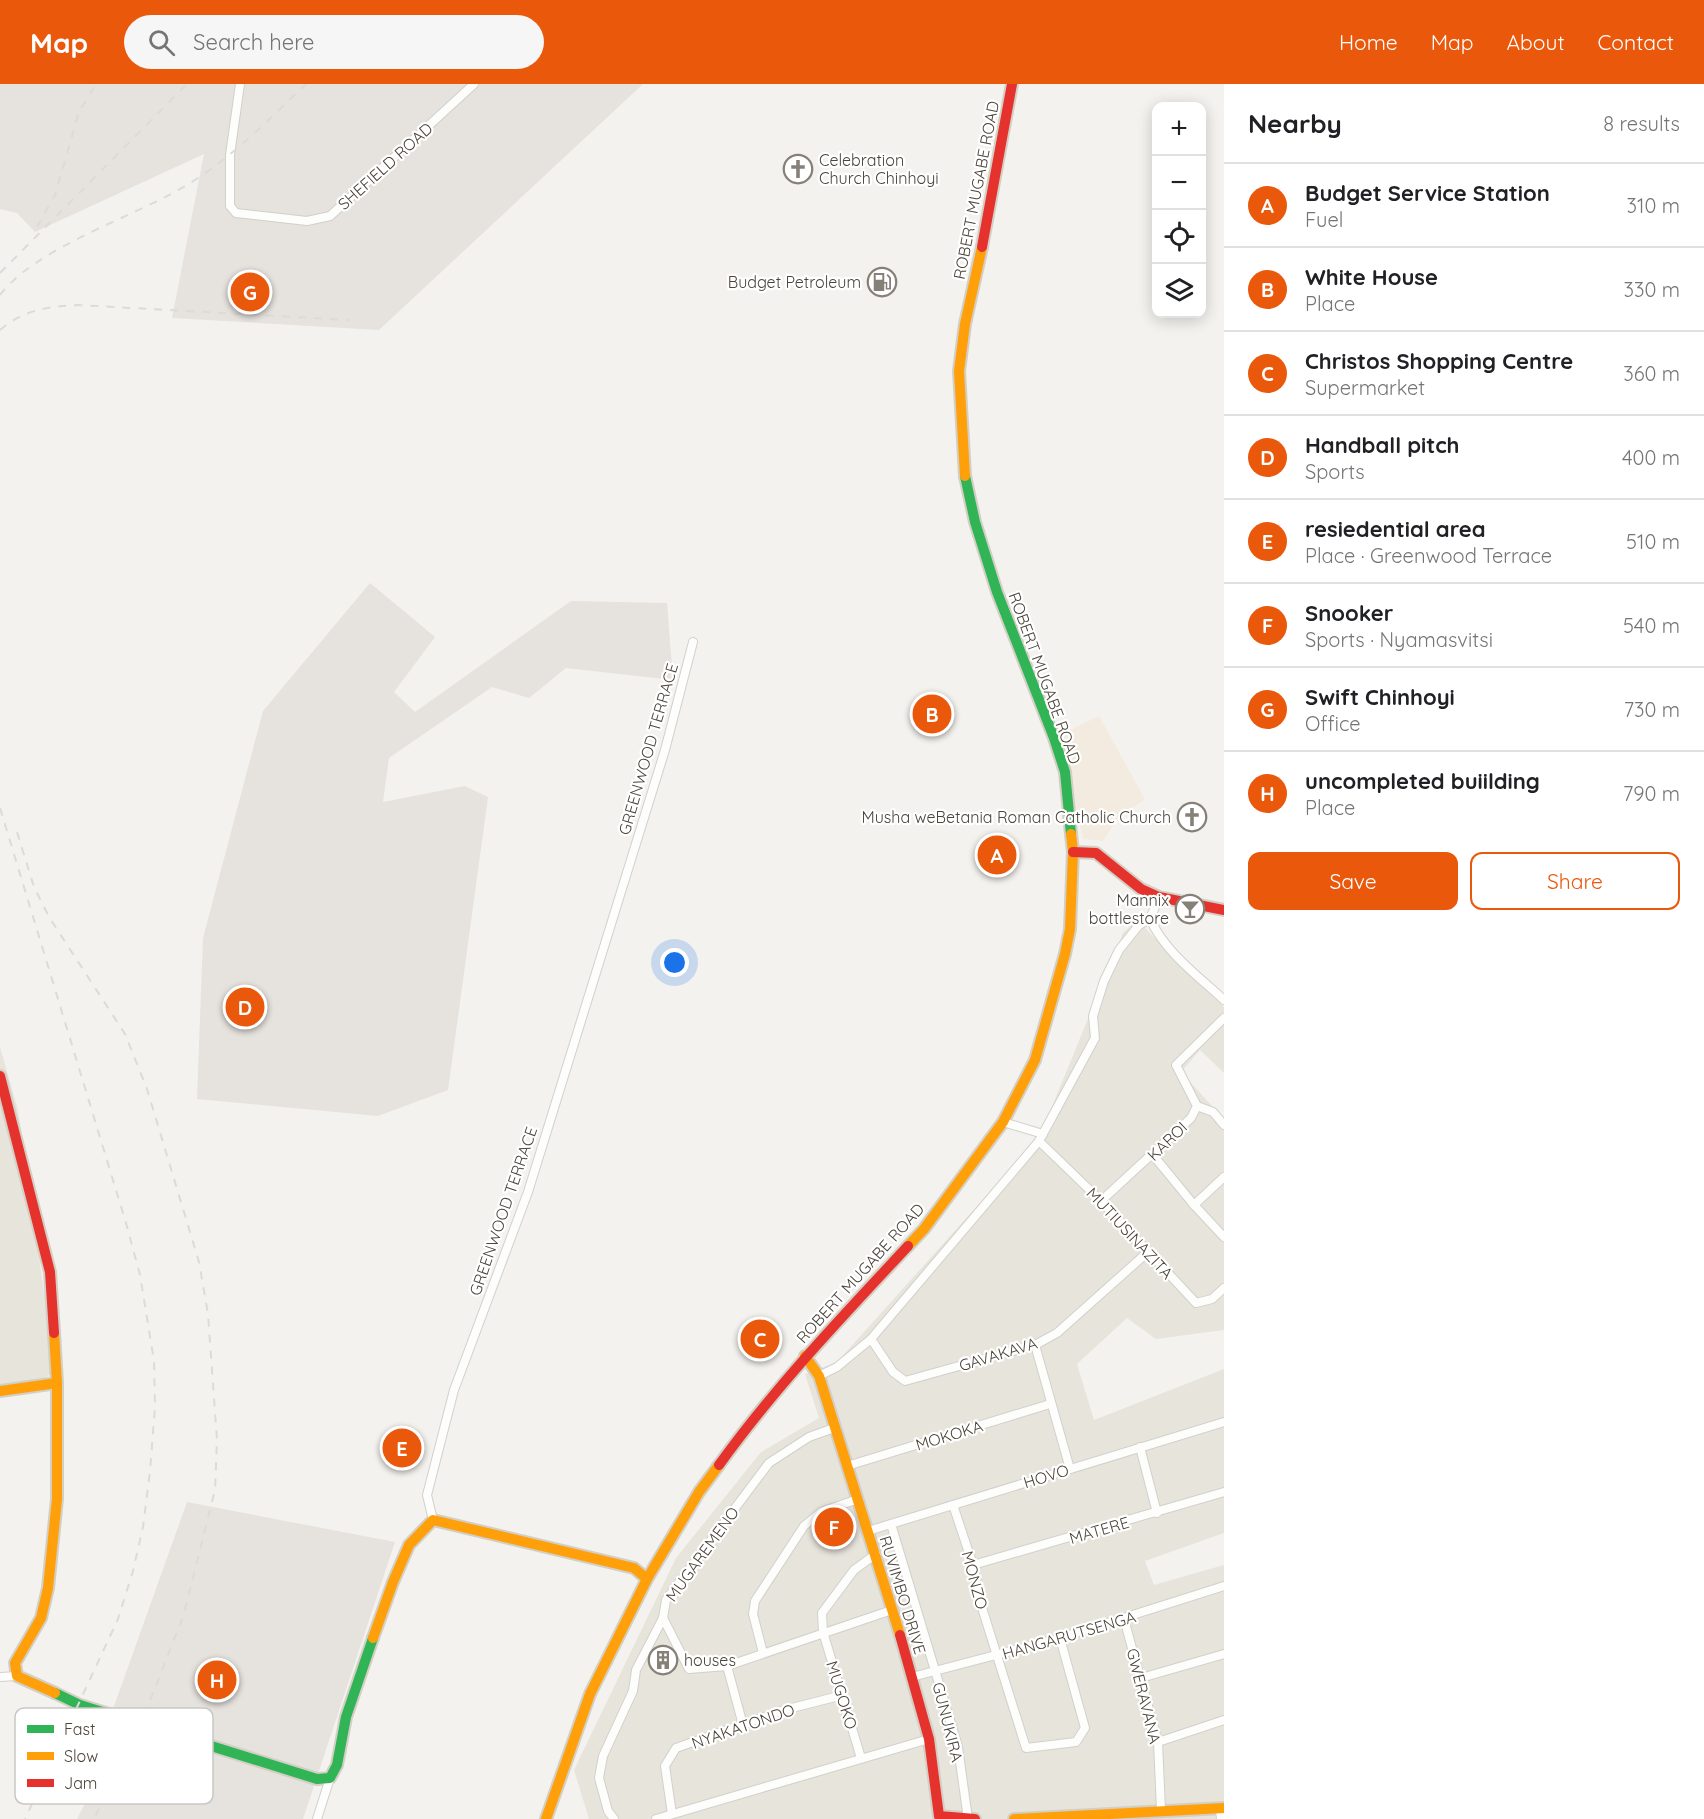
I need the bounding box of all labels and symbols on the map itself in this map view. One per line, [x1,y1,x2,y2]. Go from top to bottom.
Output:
street label: ROBERT MUGABE ROAD [949,99,1003,281]
street label: SHEFIELD ROAD [333,118,437,214]
place label: Celebration Church Chinhoyi [819,150,939,188]
church icon: Celebration Church Chinhoyi [782,153,814,185]
fuel station icon: Budget Petroleum [866,266,898,298]
pin: G [230,270,270,314]
place label: Budget Petroleum [728,272,861,292]
street label: ROBERT MUGABE ROAD [1005,589,1085,767]
street label: GREENWOOD TERRACE [614,661,682,837]
pin: B [912,692,952,736]
church icon: Musha weBetania Roman Catholic Church [1176,801,1208,833]
place label: Musha weBetania Roman Catholic Church [862,807,1171,827]
pin: A [978,832,1016,878]
place label: Mannix bottlestore [1089,890,1169,928]
bar icon: Mannix bottlestore [1174,893,1206,925]
your location [660,948,689,977]
pin: D [226,984,264,1030]
street label: KAROI [1143,1117,1191,1165]
street label: GREENWOOD TERRACE [465,1124,541,1298]
street label: MUTIUSINAZITA [1082,1183,1178,1283]
street label: ROBERT MUGABE ROAD [792,1199,928,1347]
pin: C [740,1316,780,1362]
street label: GAVAKAVA [957,1333,1039,1375]
street label: MOKOKA [913,1415,985,1455]
pin: E [382,1426,422,1470]
street label: HOVO [1021,1460,1071,1492]
street label: MUGAREMENO [661,1503,743,1605]
pin: F [814,1504,854,1550]
street label: MATERE [1067,1512,1131,1548]
street label: RUVIMBO DRIVE [875,1533,931,1657]
street label: MONZO [958,1549,992,1611]
street label: HANGARUTSENGA [1000,1606,1138,1664]
building icon: houses [647,1644,679,1676]
street label: GWERAVANA [1122,1646,1166,1746]
place label: houses [684,1650,736,1670]
pin: H [198,1658,236,1702]
street label: MUGOKO [822,1658,862,1732]
street label: GUNUKIRA [928,1680,968,1764]
street label: NYAKATONDO [689,1699,797,1753]
legend [15,1708,213,1804]
text: Fast [64,1719,95,1739]
text: Slow [64,1746,98,1766]
text: Jam [64,1773,97,1793]

